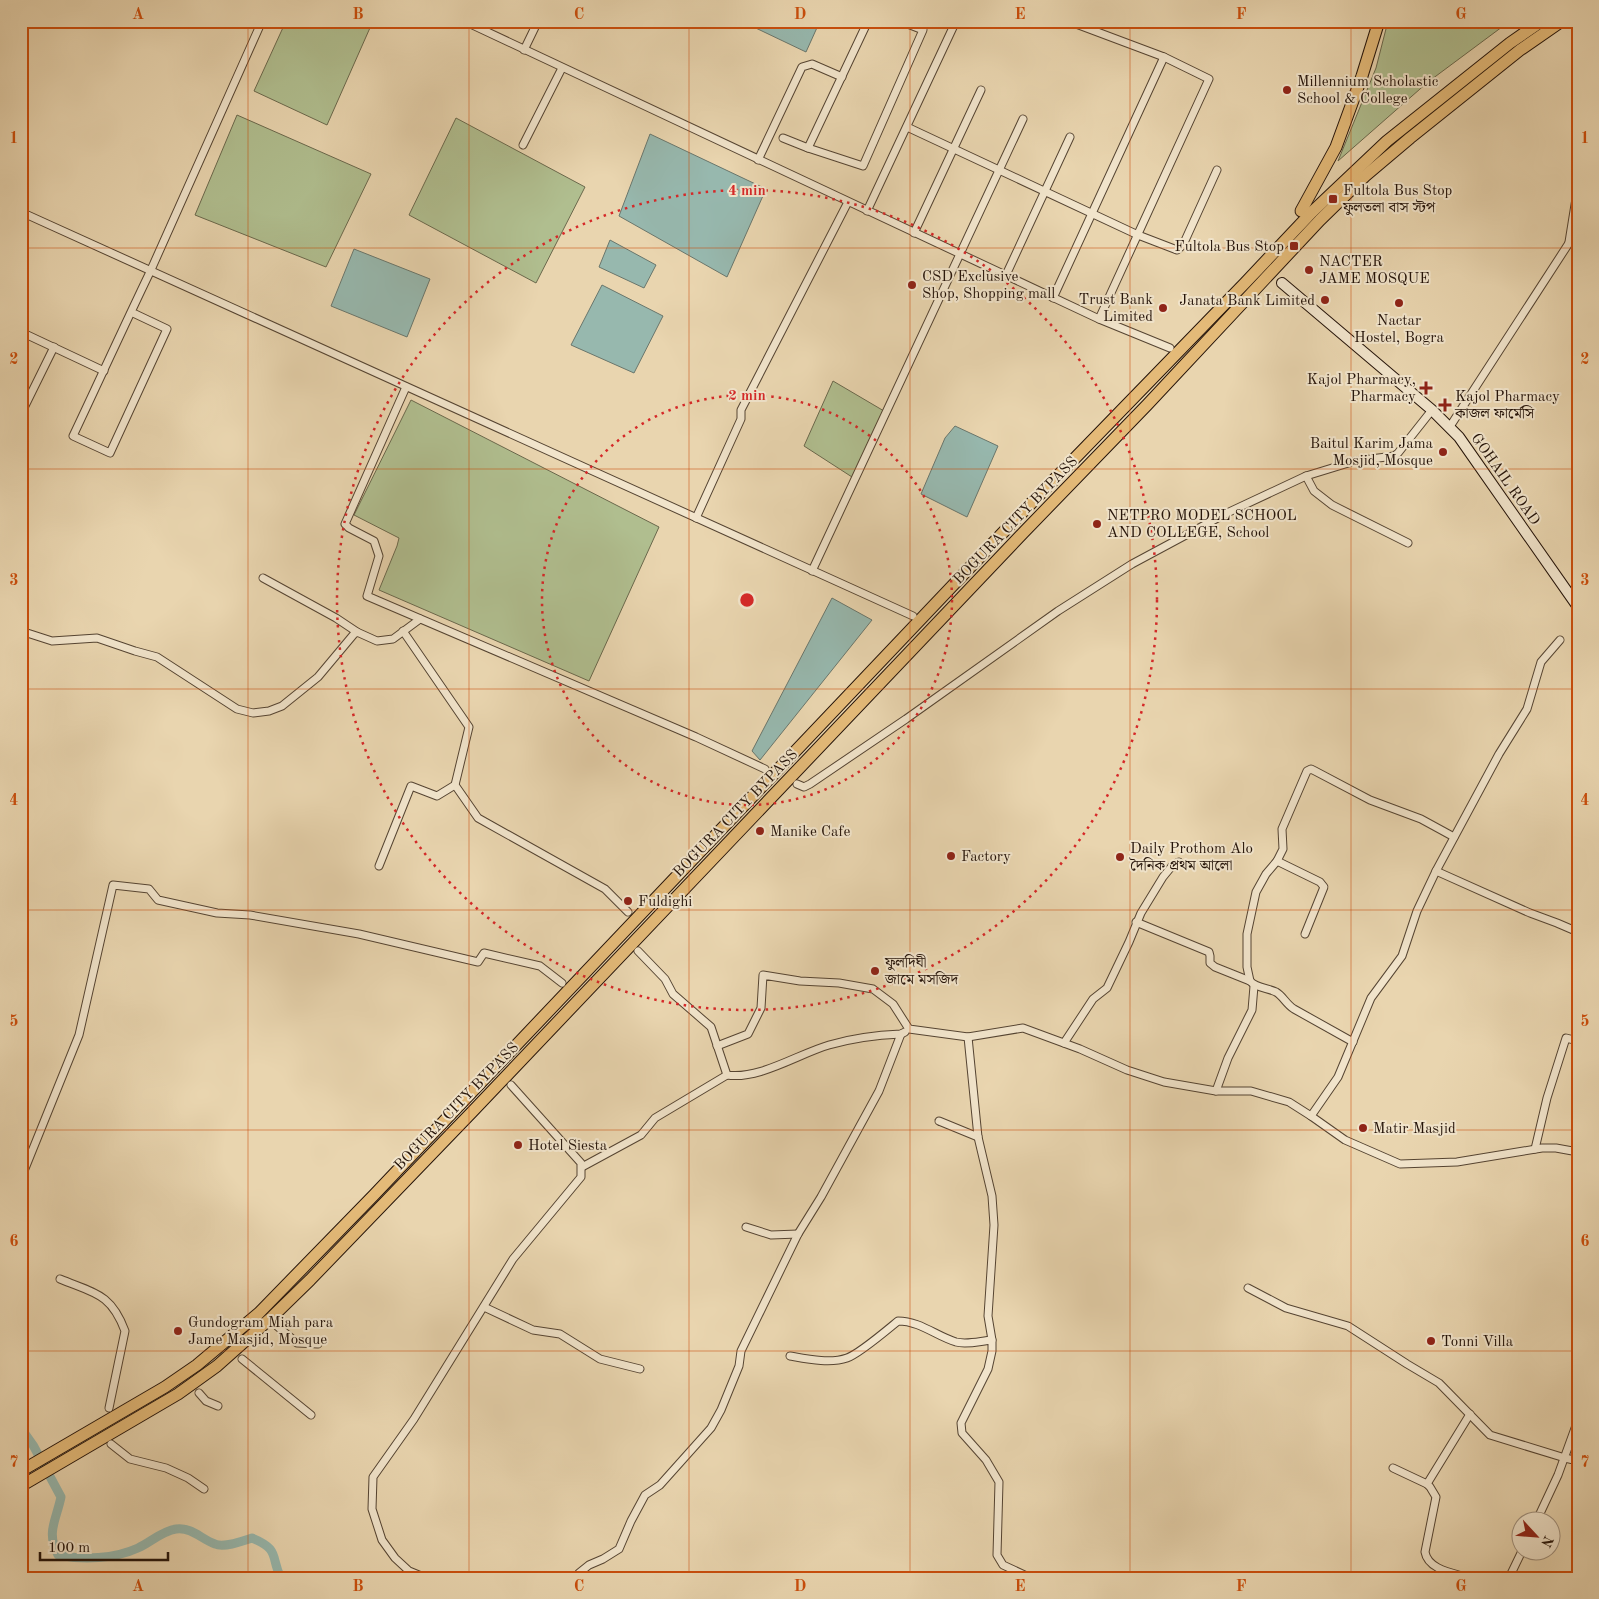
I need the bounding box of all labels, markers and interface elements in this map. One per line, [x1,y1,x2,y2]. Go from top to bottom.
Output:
text: A [132,7,144,23]
text: B [352,7,364,23]
text: C [574,7,584,23]
text: D [794,7,806,23]
text: E [1014,7,1026,23]
text: F [1236,7,1247,23]
text: G [1455,7,1467,23]
place label: Millennium Scholastic School & College [1297,75,1439,107]
marker: Millennium Scholastic School & College [1281,84,1293,96]
text: 1 [9,131,19,147]
text: 1 [1580,131,1590,147]
text: 4 min [728,184,766,199]
place label: Fultola Bus Stop ফুলতলা বাস স্টপ [1342,184,1453,216]
marker: Fultola Bus Stop ফুলতলা বাস স্টপ [1327,193,1339,205]
place label: Fultola Bus Stop [1175,240,1284,255]
marker: Fultola Bus Stop [1288,240,1300,252]
place label: NACTER JAME MOSQUE [1319,255,1430,287]
marker: NACTER JAME MOSQUE [1303,264,1315,276]
place label: CSD Exclusive Shop, Shopping mall [922,270,1055,302]
marker: CSD Exclusive Shop, Shopping mall [906,279,918,291]
place label: Trust Bank Limited [1079,293,1153,325]
place label: Janata Bank Limited [1179,294,1315,309]
marker: Janata Bank Limited [1319,294,1331,306]
marker: Nactar Hostel, Bogra [1393,297,1405,309]
marker: Trust Bank Limited [1157,302,1169,314]
place label: Nactar Hostel, Bogra [1354,314,1444,346]
text: 2 [9,352,19,368]
text: 2 [1580,352,1590,368]
place label: Kajol Pharmacy, Pharmacy [1307,373,1416,405]
marker: Kajol Pharmacy, Pharmacy [1420,382,1432,394]
text: 2 min [728,389,766,404]
place label: Kajol Pharmacy কাজল ফার্মেসি [1454,390,1560,422]
marker: Kajol Pharmacy কাজল ফার্মেসি [1439,399,1451,411]
street label: GOHAIL ROAD [1468,431,1542,528]
place label: Baitul Karim Jama Mosjid, Mosque [1310,437,1434,469]
marker: Baitul Karim Jama Mosjid, Mosque [1437,446,1449,458]
street label: BOGURA CITY BYPASS [951,454,1081,588]
place label: NETPRO MODEL SCHOOL AND COLLEGE, School [1107,509,1297,541]
marker: NETPRO MODEL SCHOOL AND COLLEGE, School [1091,518,1103,530]
text: 3 [9,573,19,589]
text: 3 [1580,573,1590,589]
centre of rings [738,591,756,609]
street label: BOGURA CITY BYPASS [671,747,801,881]
text: 4 [9,793,19,809]
text: 4 [1580,793,1590,809]
marker: Manike Cafe [754,825,766,837]
place label: Manike Cafe [770,825,850,840]
place label: Daily Prothom Alo দৈনিক প্রথম আলো [1129,842,1253,874]
marker: Factory [945,850,957,862]
place label: Factory [961,850,1011,865]
marker: Daily Prothom Alo দৈনিক প্রথম আলো [1114,851,1126,863]
marker: Fuldighi [622,895,634,907]
place label: Fuldighi [638,895,692,910]
place label: ফুলদিঘী জামে মসজিদ [884,954,960,988]
marker: ফুলদিঘী জামে মসজিদ [869,965,881,977]
text: 5 [9,1014,19,1030]
text: 5 [1580,1014,1590,1030]
street label: BOGURA CITY BYPASS [392,1040,522,1174]
marker: Matir Masjid [1357,1122,1369,1134]
place label: Matir Masjid [1373,1122,1456,1137]
marker: Hotel Siesta [512,1139,524,1151]
place label: Hotel Siesta [528,1139,608,1154]
text: 6 [9,1234,19,1250]
text: 6 [1580,1234,1590,1250]
place label: Gundogram Miah para Jame Masjid, Mosque [188,1316,334,1348]
marker: Gundogram Miah para Jame Masjid, Mosque [172,1325,184,1337]
marker: Tonni Villa [1425,1335,1437,1347]
place label: Tonni Villa [1441,1335,1514,1350]
text: 7 [9,1455,19,1471]
text: 7 [1580,1455,1590,1471]
north arrow [1512,1512,1562,1562]
scale bar [40,1529,168,1561]
text: N [1538,1533,1555,1549]
text: 100 m [48,1541,90,1556]
text: A [132,1579,144,1595]
text: B [352,1579,364,1595]
text: C [574,1579,584,1595]
text: D [794,1579,806,1595]
text: E [1014,1579,1026,1595]
text: F [1236,1579,1247,1595]
text: G [1455,1579,1467,1595]

